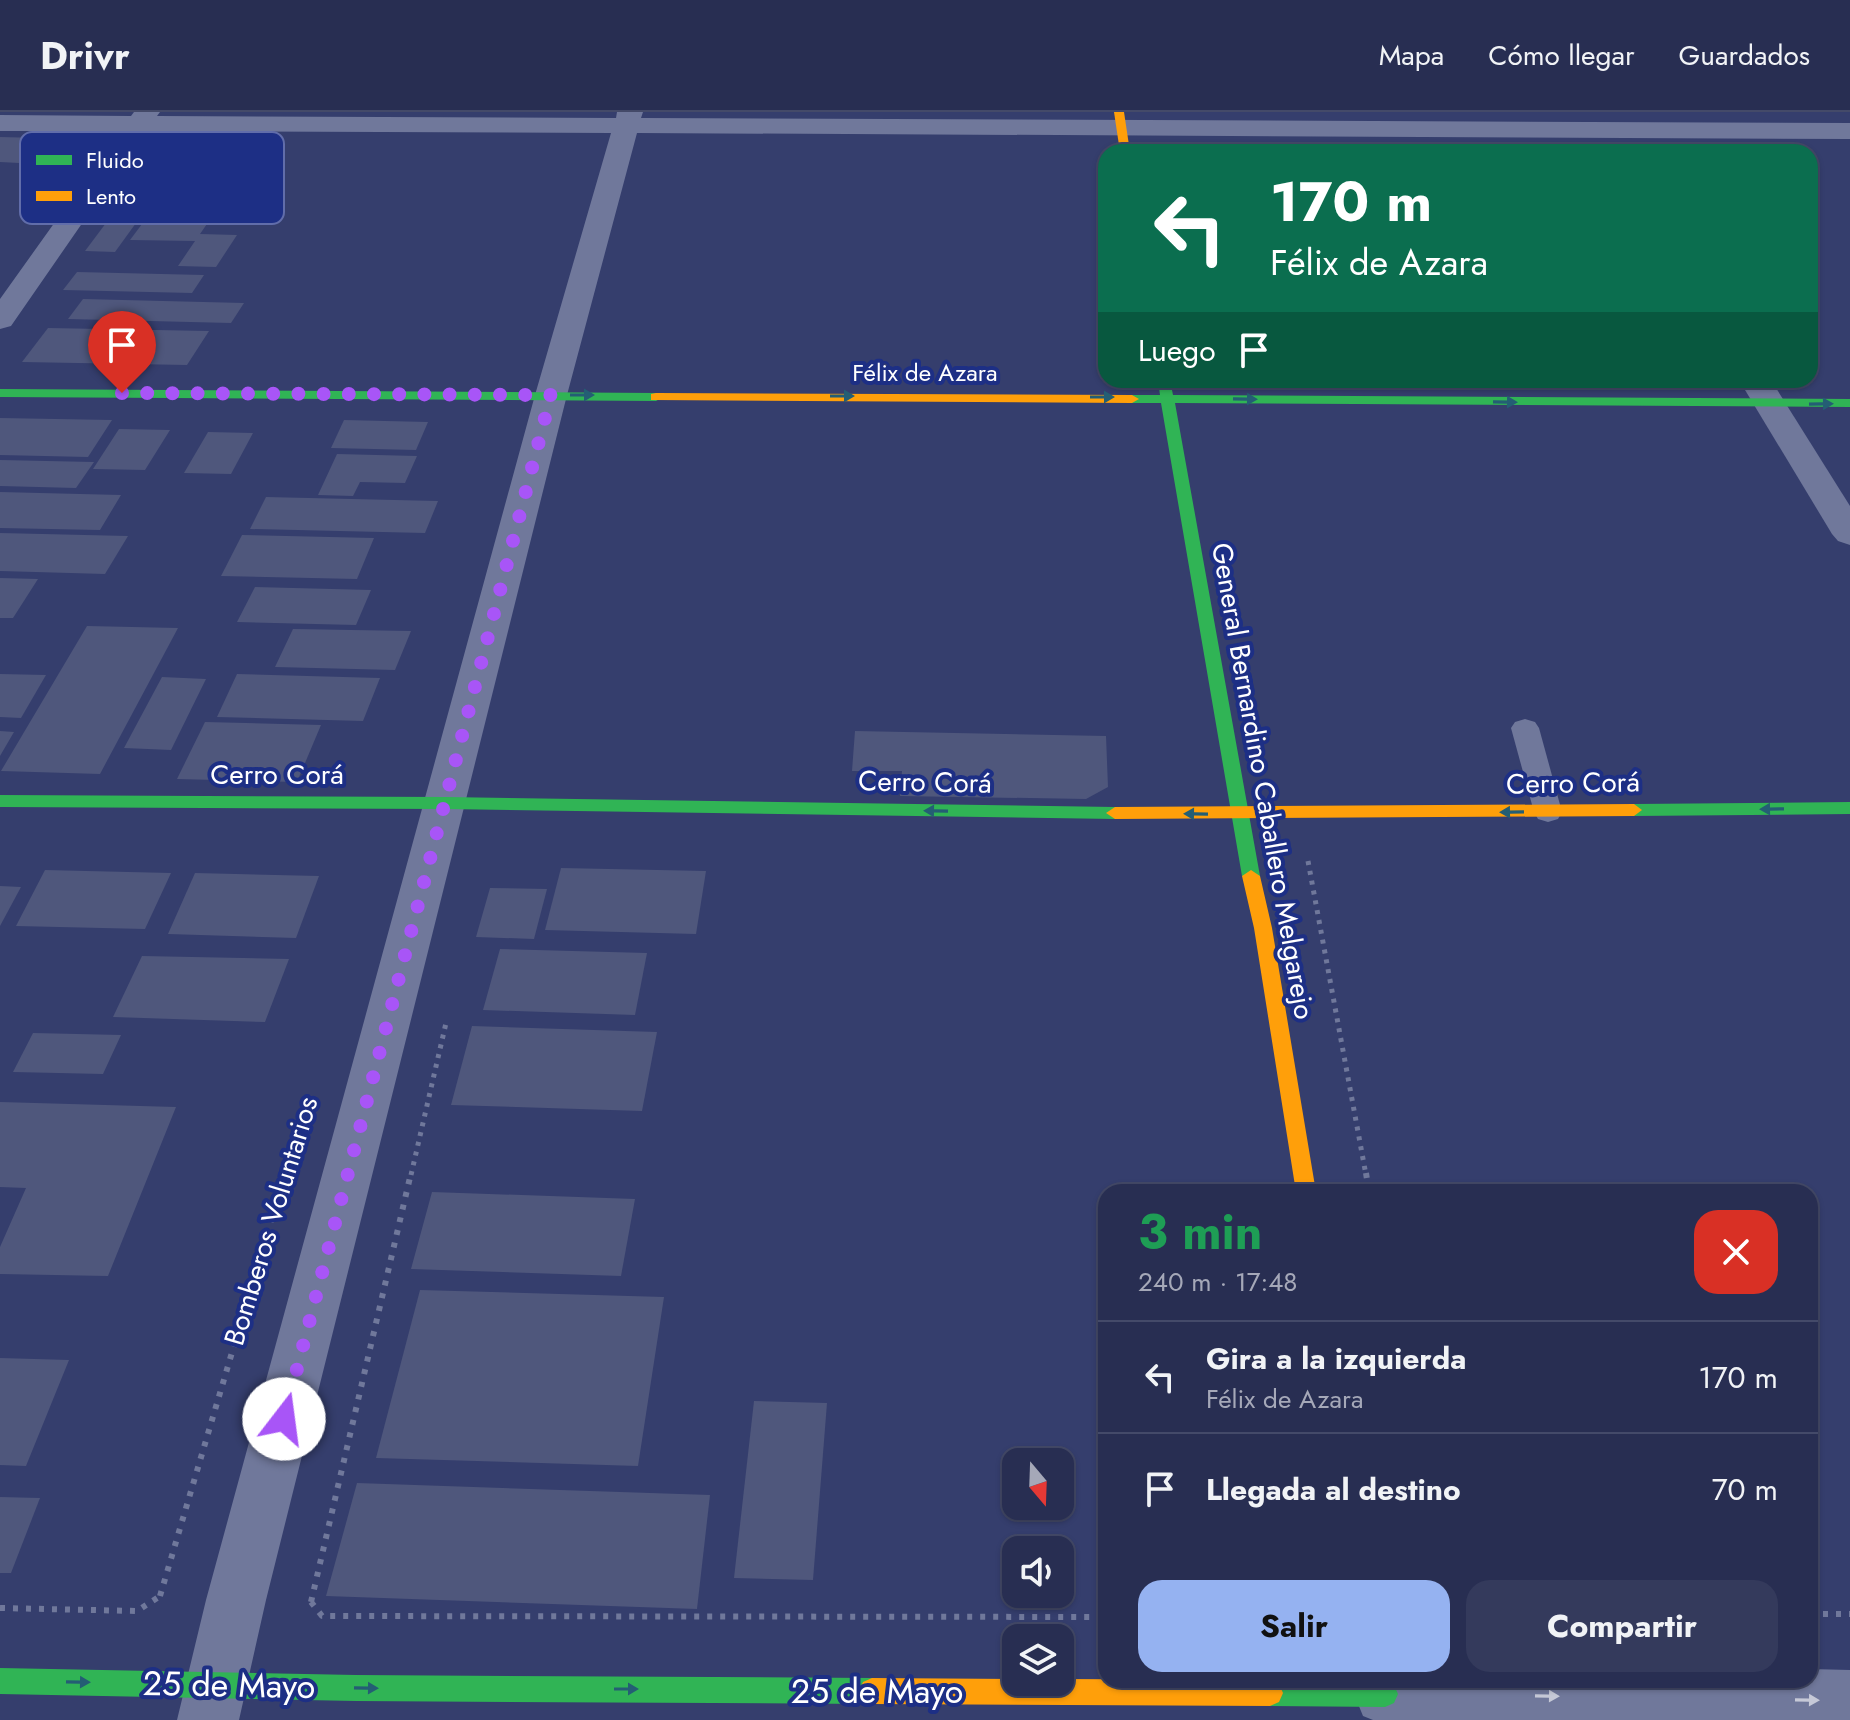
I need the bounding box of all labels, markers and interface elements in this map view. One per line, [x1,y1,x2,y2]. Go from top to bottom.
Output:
text: Drivr [40,28,130,83]
text: Mapa [1379,35,1444,76]
text: Cómo llegar [1488,35,1635,76]
text: Guardados [1679,35,1810,76]
legend [20,132,284,224]
text: Fluido [86,144,144,176]
text: 170 m [1270,161,1432,242]
icon: left [1138,176,1242,280]
text: Lento [86,180,136,212]
text: Félix de Azara [1270,236,1488,288]
pin [88,311,156,393]
icon: arrive [100,323,144,367]
icon: arrive [1232,328,1276,372]
text: Luego [1138,329,1216,372]
street label: Félix de Azara [852,355,998,390]
one-way arrow [570,389,595,401]
one-way arrow [830,390,855,402]
one-way arrow [1090,391,1115,403]
one-way arrow [1233,393,1258,405]
one-way arrow [1493,396,1518,408]
one-way arrow [1809,398,1834,410]
street label: General Bernardino Caballero Melgarejo [1201,539,1325,1023]
street label: Cerro Corá [210,754,344,795]
street label: Cerro Corá [858,760,992,804]
street label: Cerro Corá [1506,761,1640,805]
one-way arrow [1759,803,1784,815]
one-way arrow [923,804,948,817]
one-way arrow [1499,806,1524,818]
one-way arrow [1183,808,1208,821]
street label: Bomberos Voluntarios [214,1091,328,1351]
text: 3 min [1138,1198,1262,1267]
button: close [1694,1210,1778,1294]
text: 240 m · 17:48 [1138,1263,1298,1301]
text: Gira a la izquierda [1206,1337,1466,1380]
icon: left [1138,1355,1182,1399]
text: 170 m [1698,1356,1778,1399]
position arrow [242,1377,326,1461]
text: Félix de Azara [1206,1380,1363,1418]
north arrow [1002,1448,1074,1520]
map controls [1002,1448,1074,1696]
icon: arrive [1138,1467,1182,1511]
text: Llegada al destino [1206,1468,1461,1511]
text: 70 m [1712,1468,1778,1511]
button: sound [1002,1536,1074,1608]
button: Salir [1138,1580,1450,1672]
button: Compartir [1466,1580,1778,1672]
button: layers [1002,1624,1074,1696]
street label: 25 de Mayo [142,1659,316,1711]
street label: 25 de Mayo [791,1667,963,1716]
one-way arrow [66,1676,91,1689]
one-way arrow [354,1682,379,1694]
one-way arrow [614,1683,639,1695]
one-way arrow [1535,1690,1560,1703]
one-way arrow [1795,1694,1820,1707]

